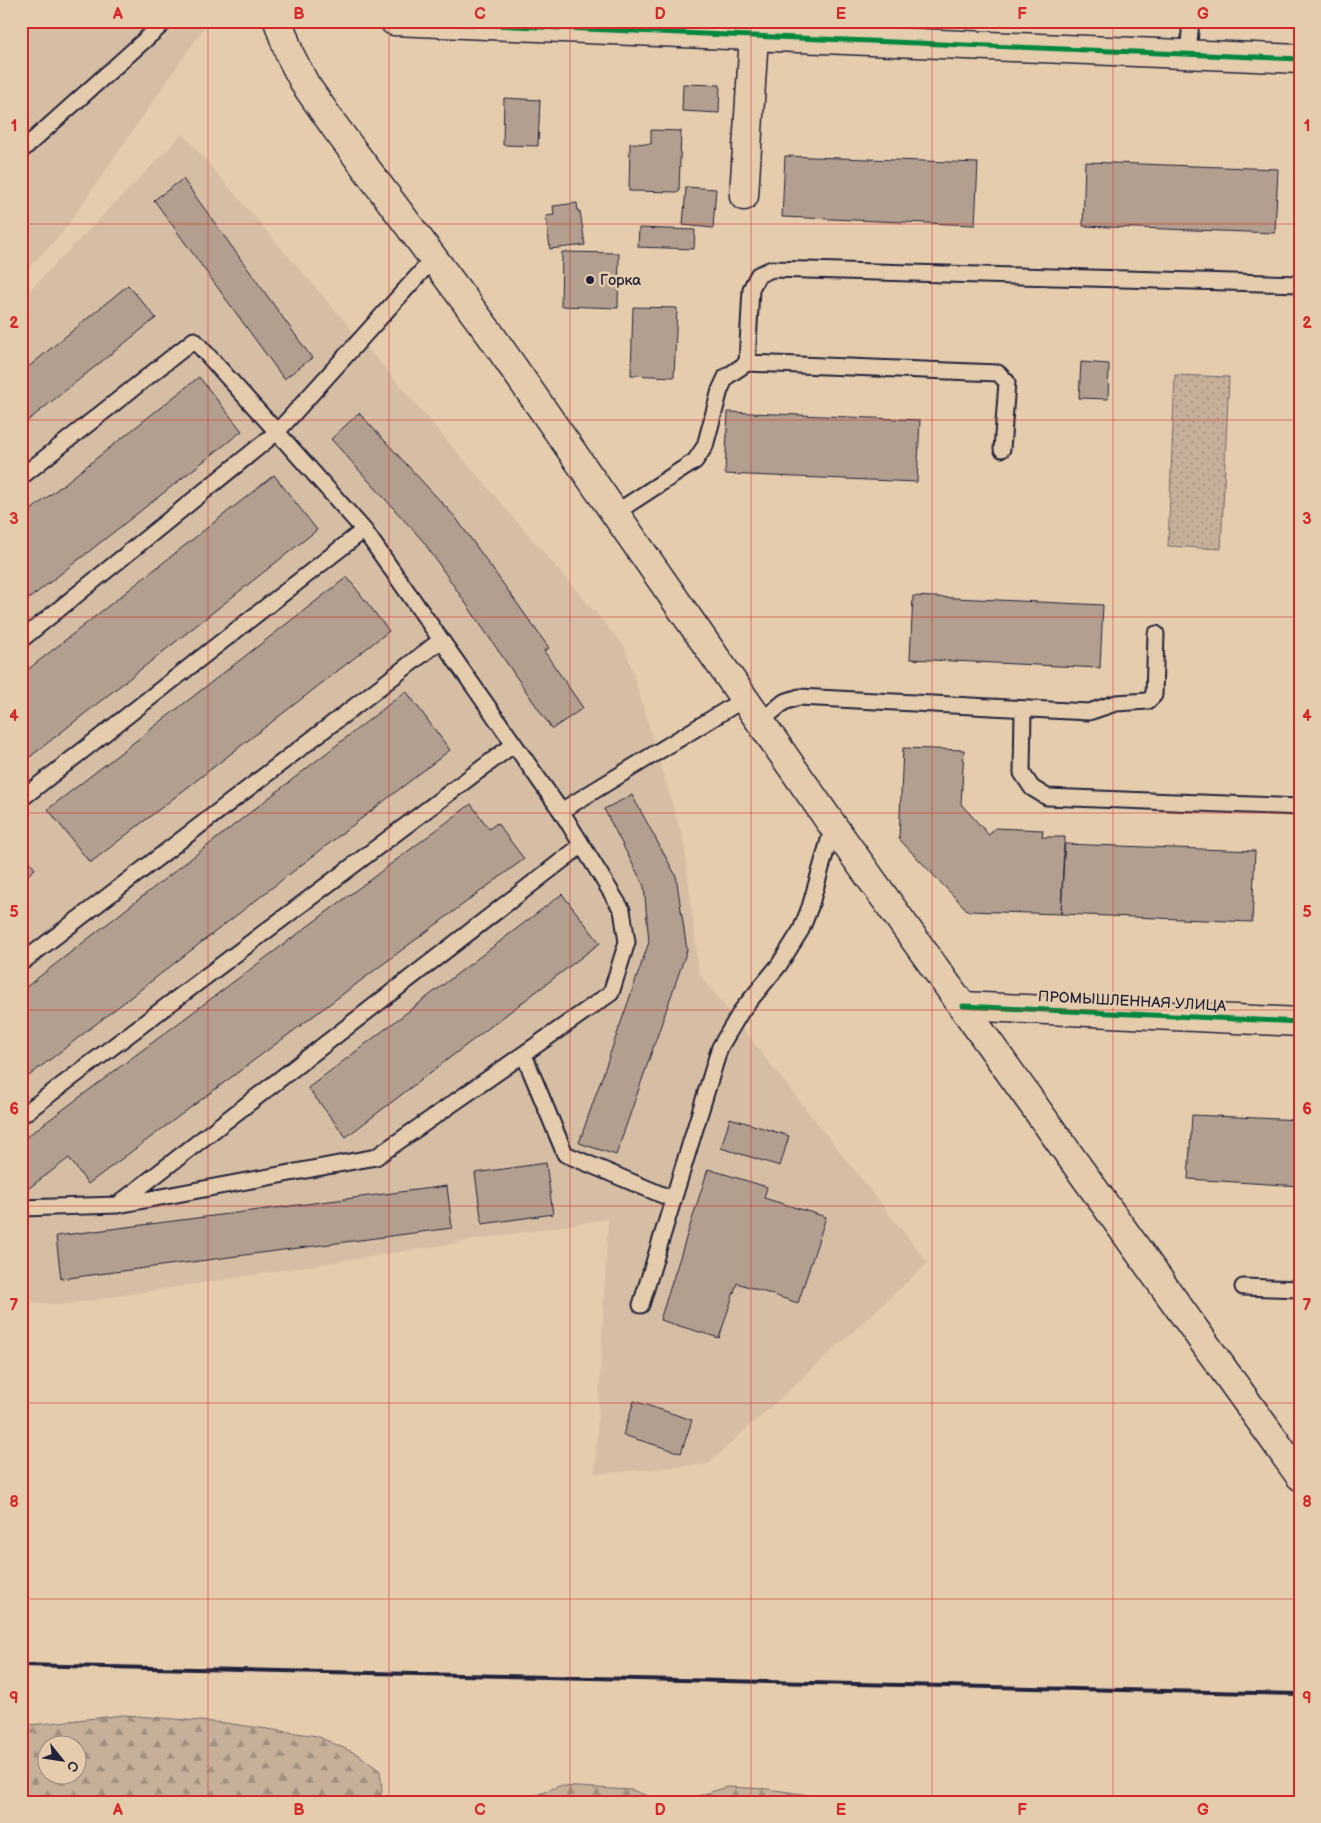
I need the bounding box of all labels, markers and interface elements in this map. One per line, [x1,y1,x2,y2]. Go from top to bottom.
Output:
text: A [112,5,123,24]
text: B [293,5,305,24]
text: C [474,5,486,24]
text: D [654,5,666,24]
text: E [836,5,846,24]
text: F [1017,5,1027,24]
text: G [1197,5,1209,24]
text: 1 [11,117,17,136]
text: 1 [1304,117,1310,136]
place label: Горка [600,271,641,290]
marker: Горка [584,274,596,286]
text: 2 [9,314,19,333]
text: 2 [1302,314,1312,333]
text: 3 [9,510,19,529]
text: 3 [1302,510,1312,529]
text: 4 [9,707,19,726]
text: 4 [1302,707,1312,726]
text: 5 [9,903,19,922]
text: 5 [1302,903,1312,922]
street label: ПРОМЫШЛЕННАЯ УЛИЦА [1037,987,1227,1016]
text: 6 [9,1100,19,1119]
text: 6 [1302,1100,1312,1119]
text: 7 [10,1296,19,1315]
text: 7 [1303,1296,1312,1315]
text: 8 [9,1493,19,1512]
text: 8 [1302,1493,1312,1512]
text: 9 [9,1689,19,1708]
text: 9 [1302,1689,1312,1708]
north arrow [38,1736,88,1786]
text: С [63,1758,83,1775]
text: A [112,1801,123,1820]
text: B [293,1801,305,1820]
text: C [474,1801,486,1820]
text: D [654,1801,666,1820]
text: E [836,1801,846,1820]
text: F [1017,1801,1027,1820]
text: G [1197,1801,1209,1820]

